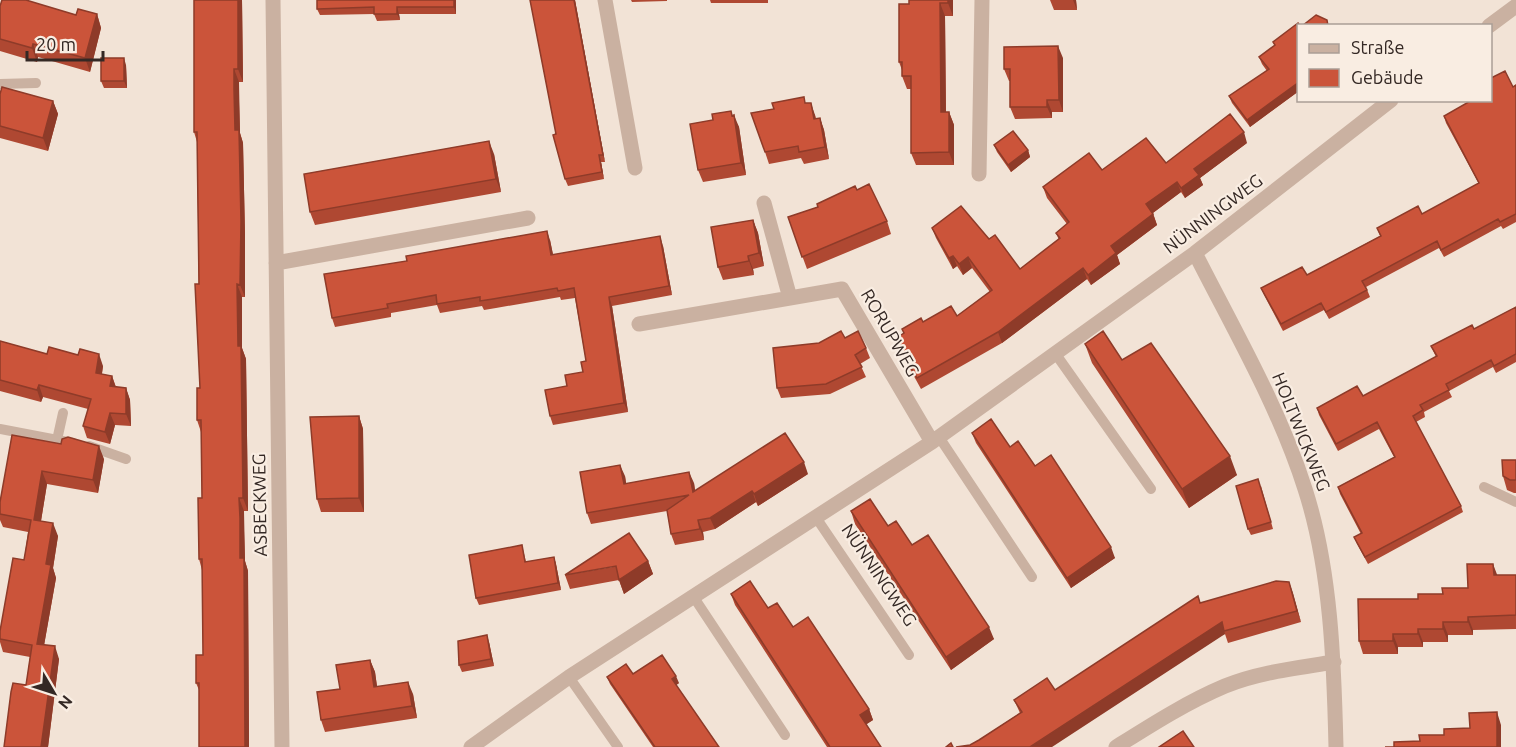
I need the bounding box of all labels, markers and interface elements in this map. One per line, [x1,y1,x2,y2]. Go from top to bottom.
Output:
scale bar [27,24,104,62]
legend [1297,24,1492,102]
text: 20 m [36,34,76,54]
text: Straße [1351,37,1404,57]
text: Gebäude [1351,67,1423,87]
street label: NÜNNINGWEG [1159,170,1266,257]
street label: RORUPWEG [858,285,924,380]
street label: HOLTWICKWEG [1269,369,1335,494]
street label: ASBECKWEG [248,453,270,557]
street label: NÜNNINGWEG [838,520,921,629]
north arrow [24,663,84,723]
text: N [55,692,76,713]

